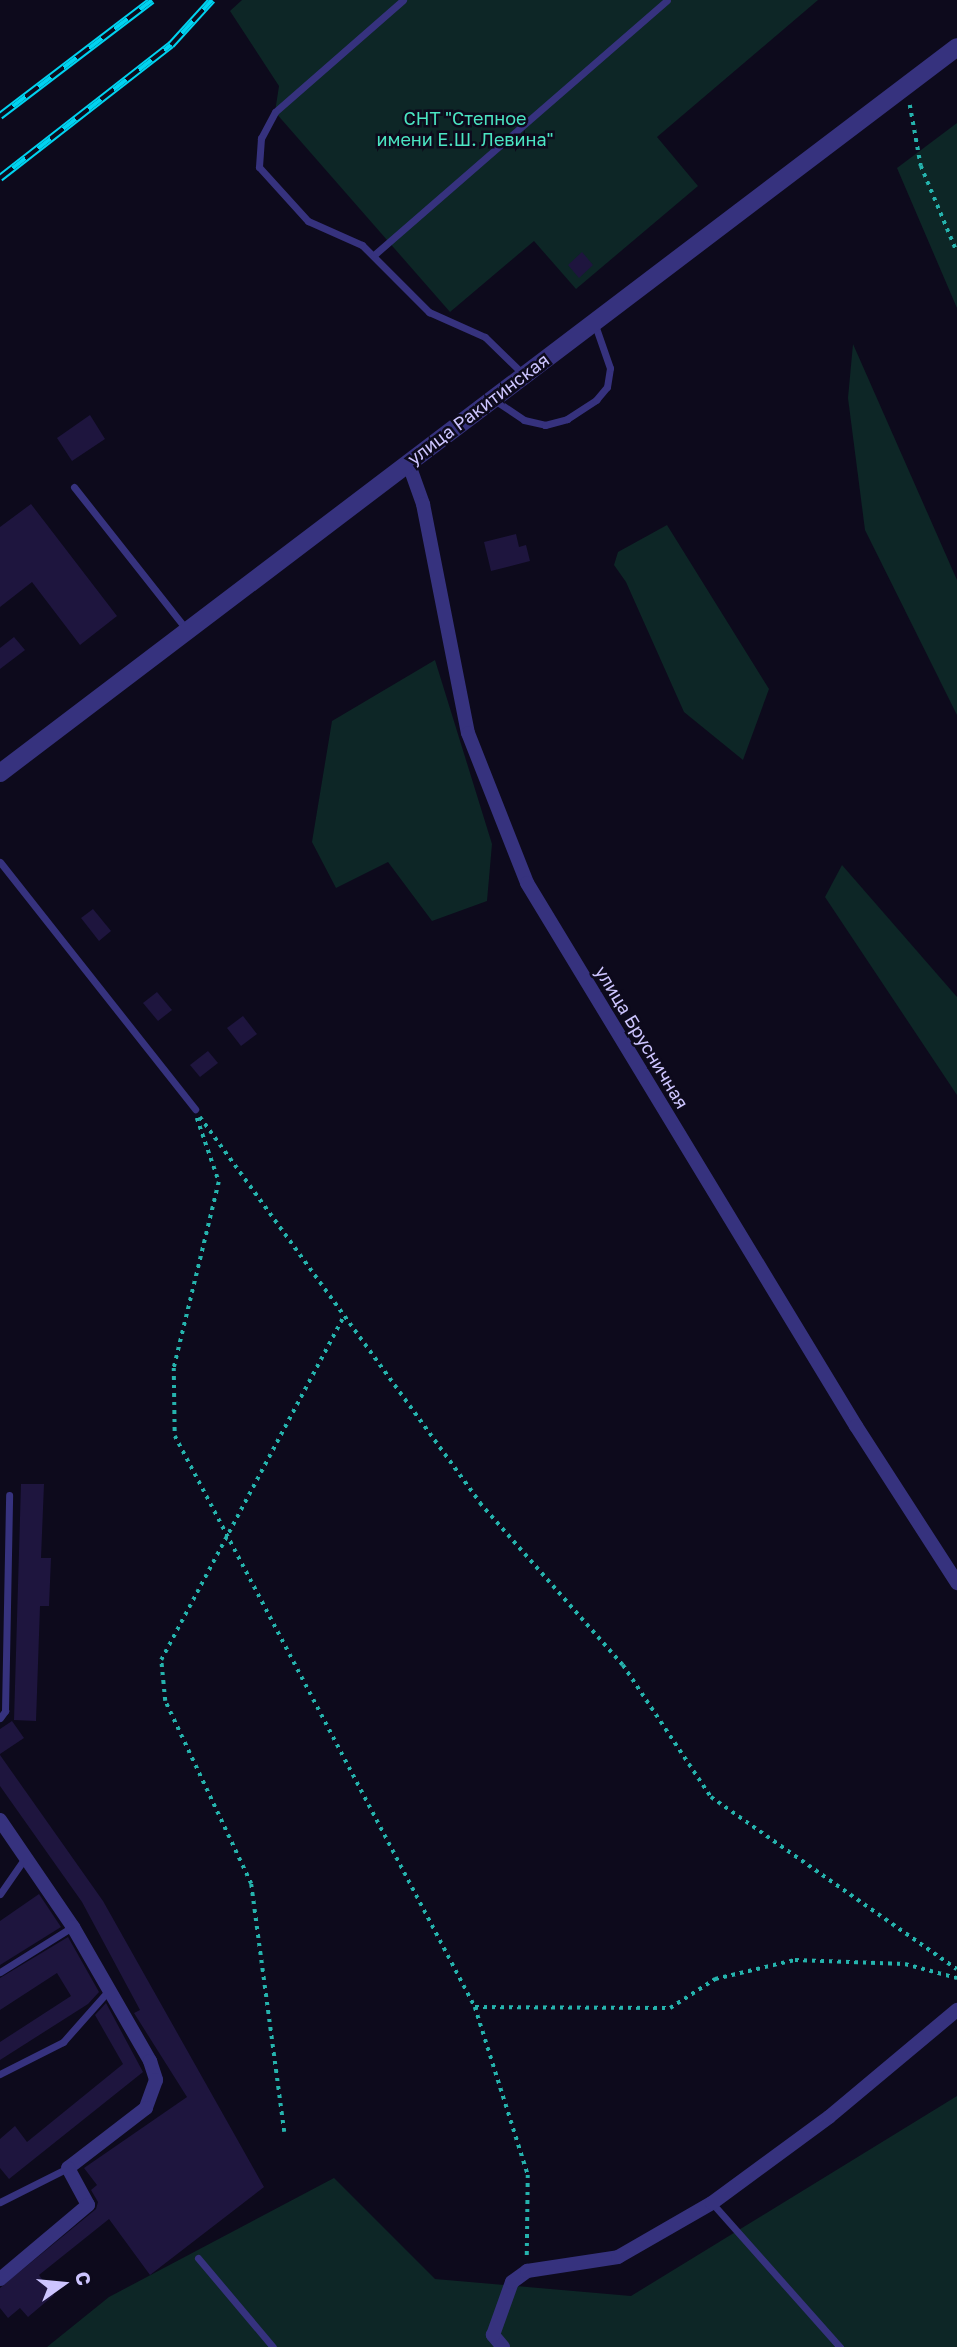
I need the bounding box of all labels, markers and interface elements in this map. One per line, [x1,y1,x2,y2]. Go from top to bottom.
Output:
park label: СНТ "Степное имени Е.Ш. Левина" [376,108,554,150]
street label: улица Ракитинская [403,349,553,469]
street label: улица Брусничная [591,962,693,1112]
north arrow [28,2249,98,2319]
text: С [71,2269,97,2288]

